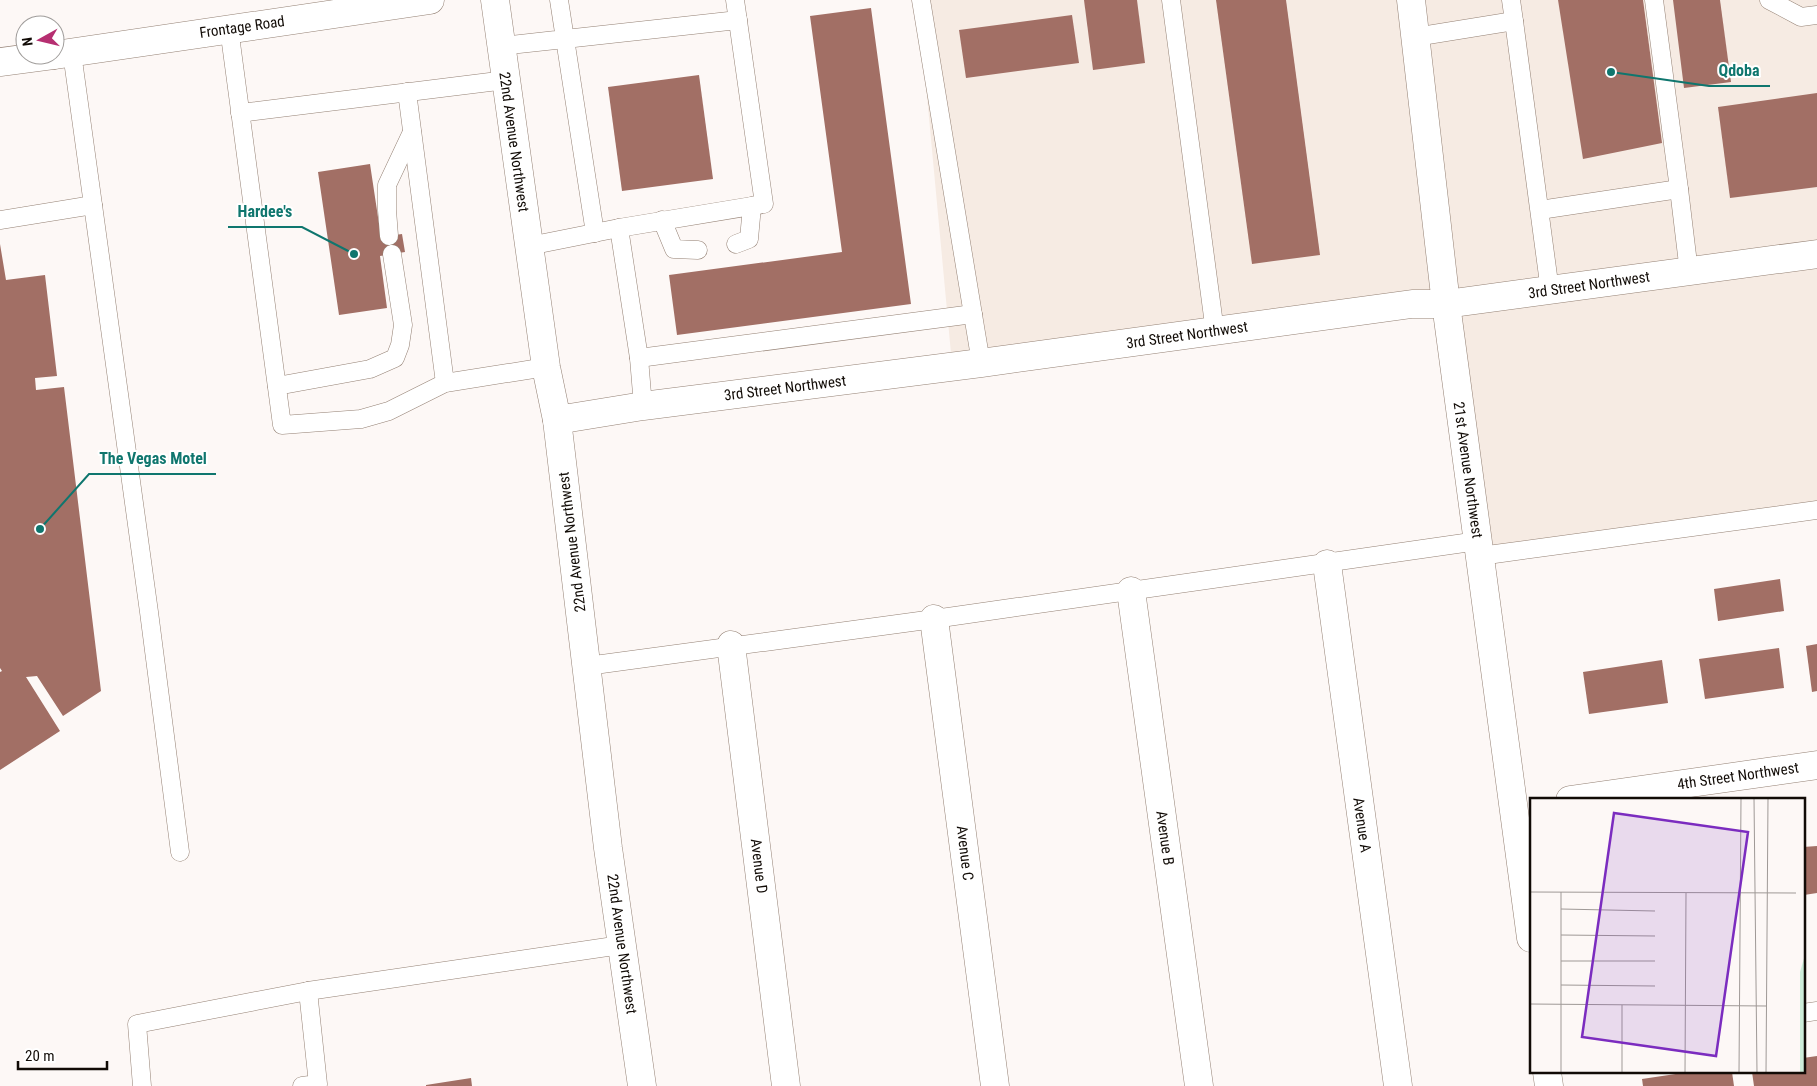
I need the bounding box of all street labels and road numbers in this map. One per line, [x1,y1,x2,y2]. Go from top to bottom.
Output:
street label: Frontage Road [198,12,286,42]
street label: 22nd Avenue Northwest [495,71,533,213]
street label: 3rd Street Northwest [1527,268,1651,302]
street label: 3rd Street Northwest [1125,318,1249,352]
street label: 3rd Street Northwest [723,372,847,404]
street label: 21st Avenue Northwest [1450,401,1486,539]
street label: 22nd Avenue Northwest [554,471,590,613]
street label: 4th Street Northwest [1676,759,1800,793]
street label: Avenue A [1349,796,1375,854]
street label: Avenue B [1152,810,1178,866]
street label: Avenue C [953,825,977,881]
street label: Avenue D [747,838,771,894]
street label: 22nd Avenue Northwest [603,873,641,1015]

